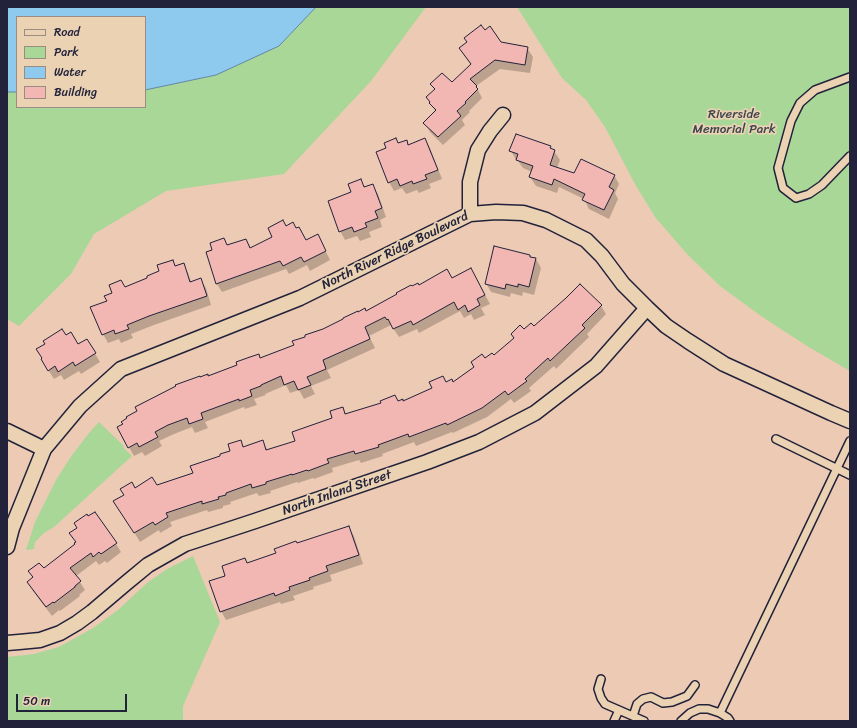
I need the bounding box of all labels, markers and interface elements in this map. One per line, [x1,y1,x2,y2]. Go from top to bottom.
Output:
legend [16,16,146,108]
text: Road [54,21,80,43]
text: Park [54,41,79,63]
text: Water [54,61,86,83]
text: Building [54,81,97,103]
park label: Riverside Memorial Park [692,107,776,138]
street label: North River Ridge Boulevard [319,209,471,293]
street label: North Inland Street [280,467,394,519]
scale bar [18,686,129,712]
text: 50 m [23,690,50,712]

